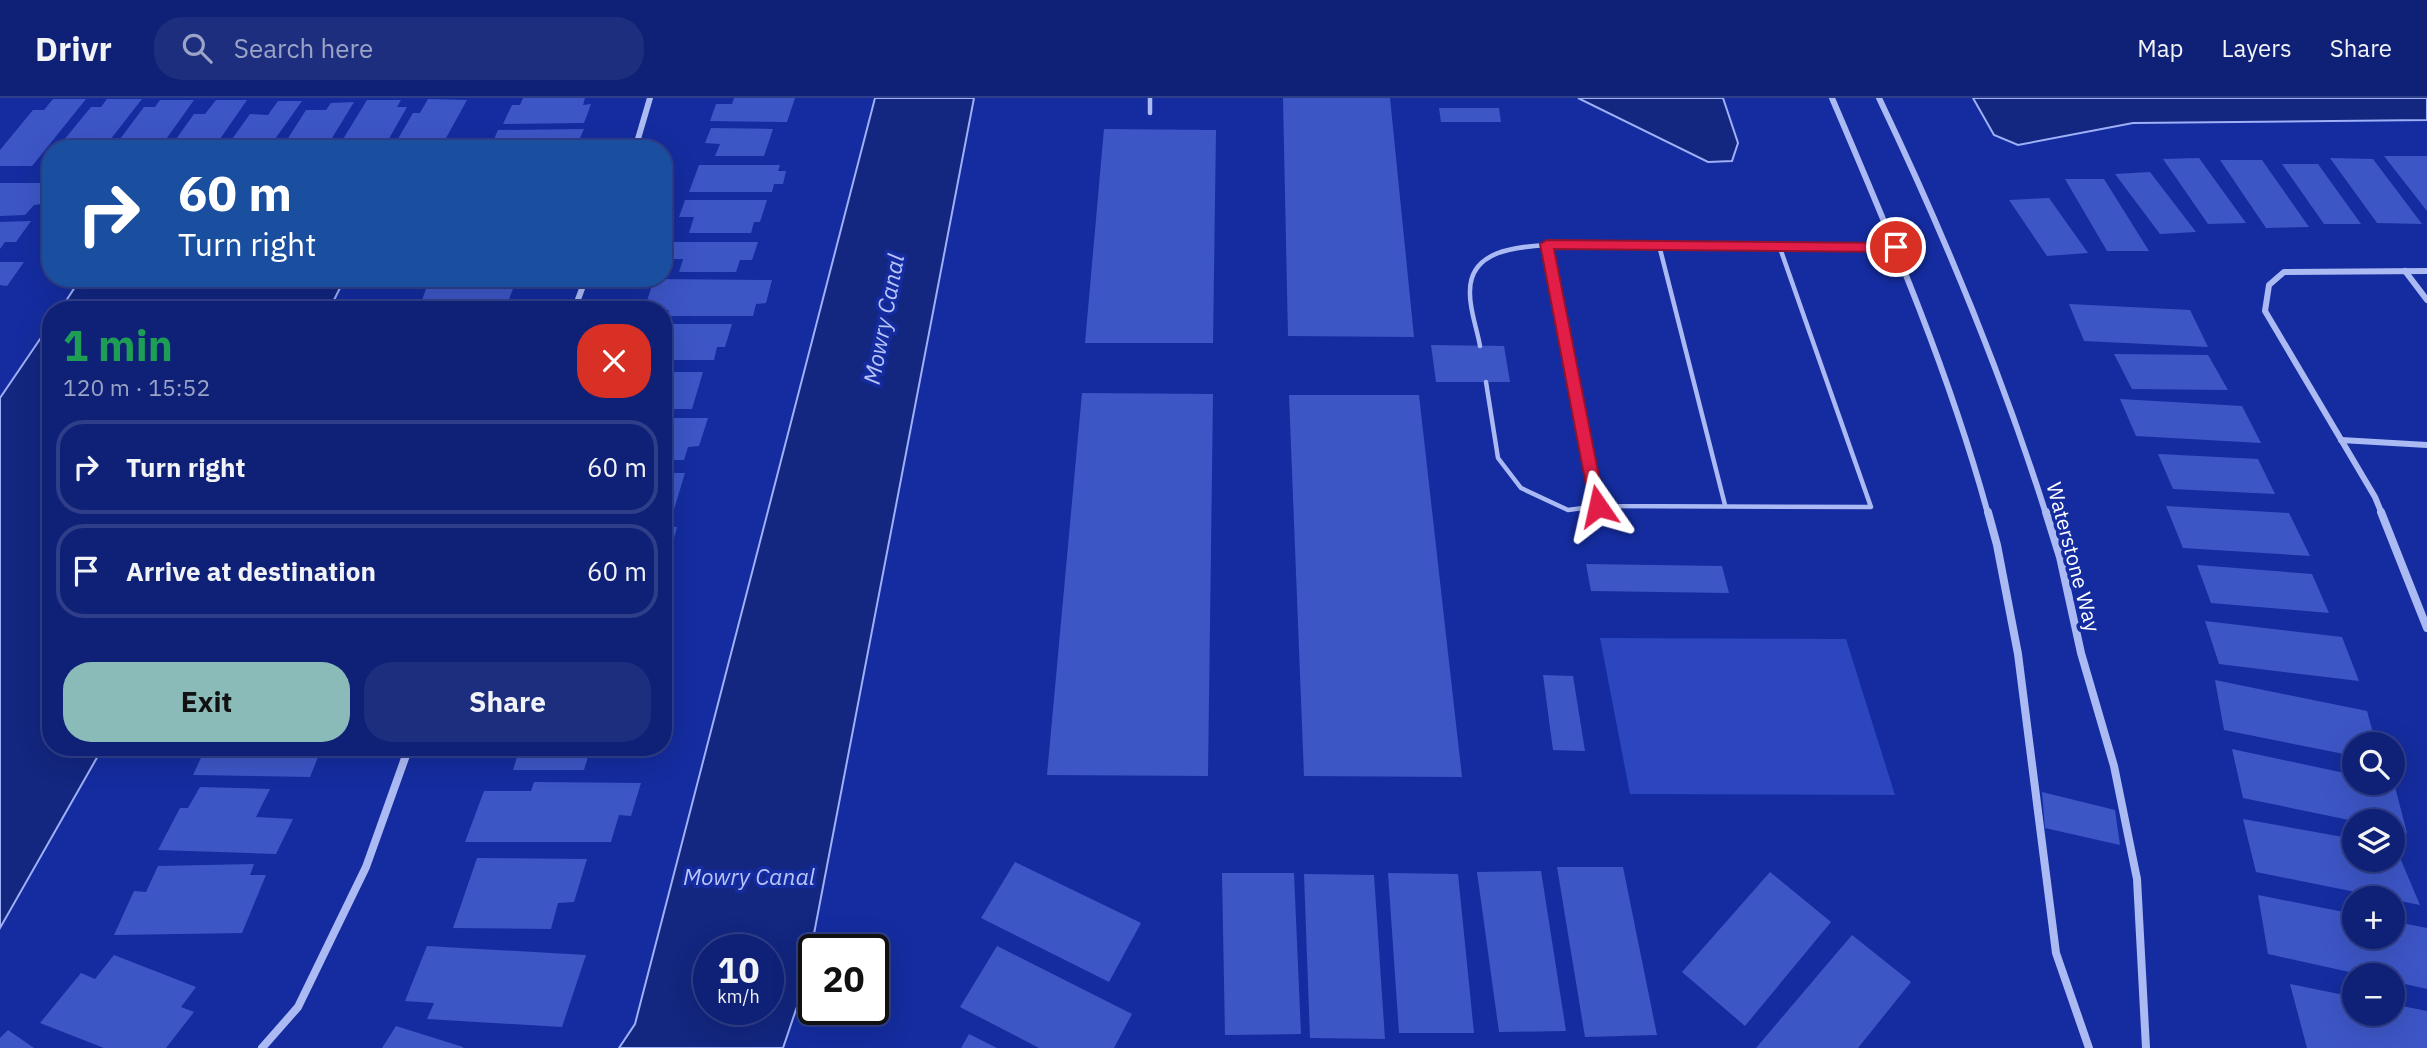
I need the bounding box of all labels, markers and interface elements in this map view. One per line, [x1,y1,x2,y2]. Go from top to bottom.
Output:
search box [154,17,644,80]
text: Drivr [35,27,112,70]
icon: search [178,29,216,67]
text: Search here [234,31,373,65]
text: Map [2137,32,2184,64]
text: Layers [2222,32,2292,64]
text: Share [2330,32,2392,64]
text: 60 m [178,161,292,224]
icon: right [63,168,154,259]
pin [1866,217,1926,277]
text: Turn right [178,223,316,265]
icon: arrive [1877,228,1915,266]
water label: Mowry Canal [856,251,910,387]
text: 1 min [63,318,173,373]
button: close [577,324,651,398]
text: 120 m · 15:52 [63,372,210,402]
icon: right [67,448,105,486]
text: Turn right [126,450,245,484]
text: 60 m [587,450,647,484]
position arrow [1561,469,1635,543]
street label: Waterstone Way [2041,479,2108,635]
icon: arrive [67,552,105,590]
text: Arrive at destination [126,554,376,588]
text: 60 m [587,554,647,588]
button: Exit [63,662,350,742]
button: Share [364,662,651,742]
map controls [2342,732,2405,1026]
button: search [2342,732,2405,795]
button: layers [2342,809,2405,872]
water label: Mowry Canal [683,861,816,891]
button: + [2342,886,2405,949]
speed limit sign: 20 [798,934,889,1025]
text: 10 [717,947,760,993]
button: − [2342,963,2405,1026]
text: km/h [717,985,760,1008]

